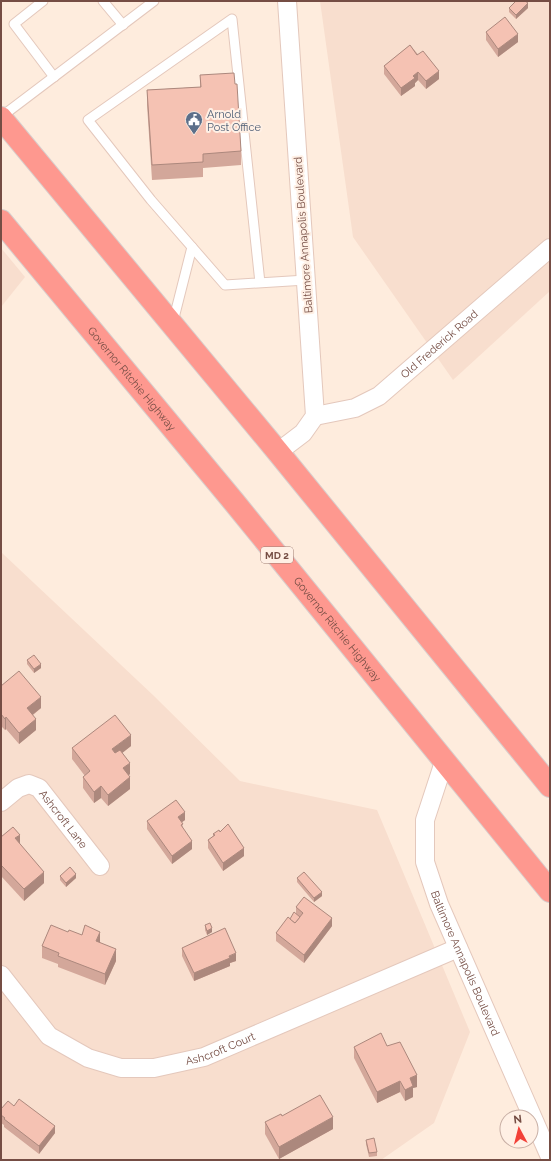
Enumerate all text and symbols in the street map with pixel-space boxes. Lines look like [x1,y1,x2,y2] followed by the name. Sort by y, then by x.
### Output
[207,108,261,134] place label: Arnold Post Office
[184,110,204,135] public building icon: Arnold Post Office
[292,156,315,314] street label: Baltimore Annapolis Boulevard
[398,307,481,381] street label: Old Frederick Road
[85,324,178,434] street label: Governor Ritchie Highway
[261,547,293,563] road number: MD 2
[291,575,383,685] street label: Governor Ritchie Highway
[36,788,90,852] street label: Ashcroft Lane
[428,889,502,1038] street label: Baltimore Annapolis Boulevard
[184,1030,257,1068] street label: Ashcroft Court
[499,1109,539,1149] north arrow
[513,1113,523,1127] text: N

